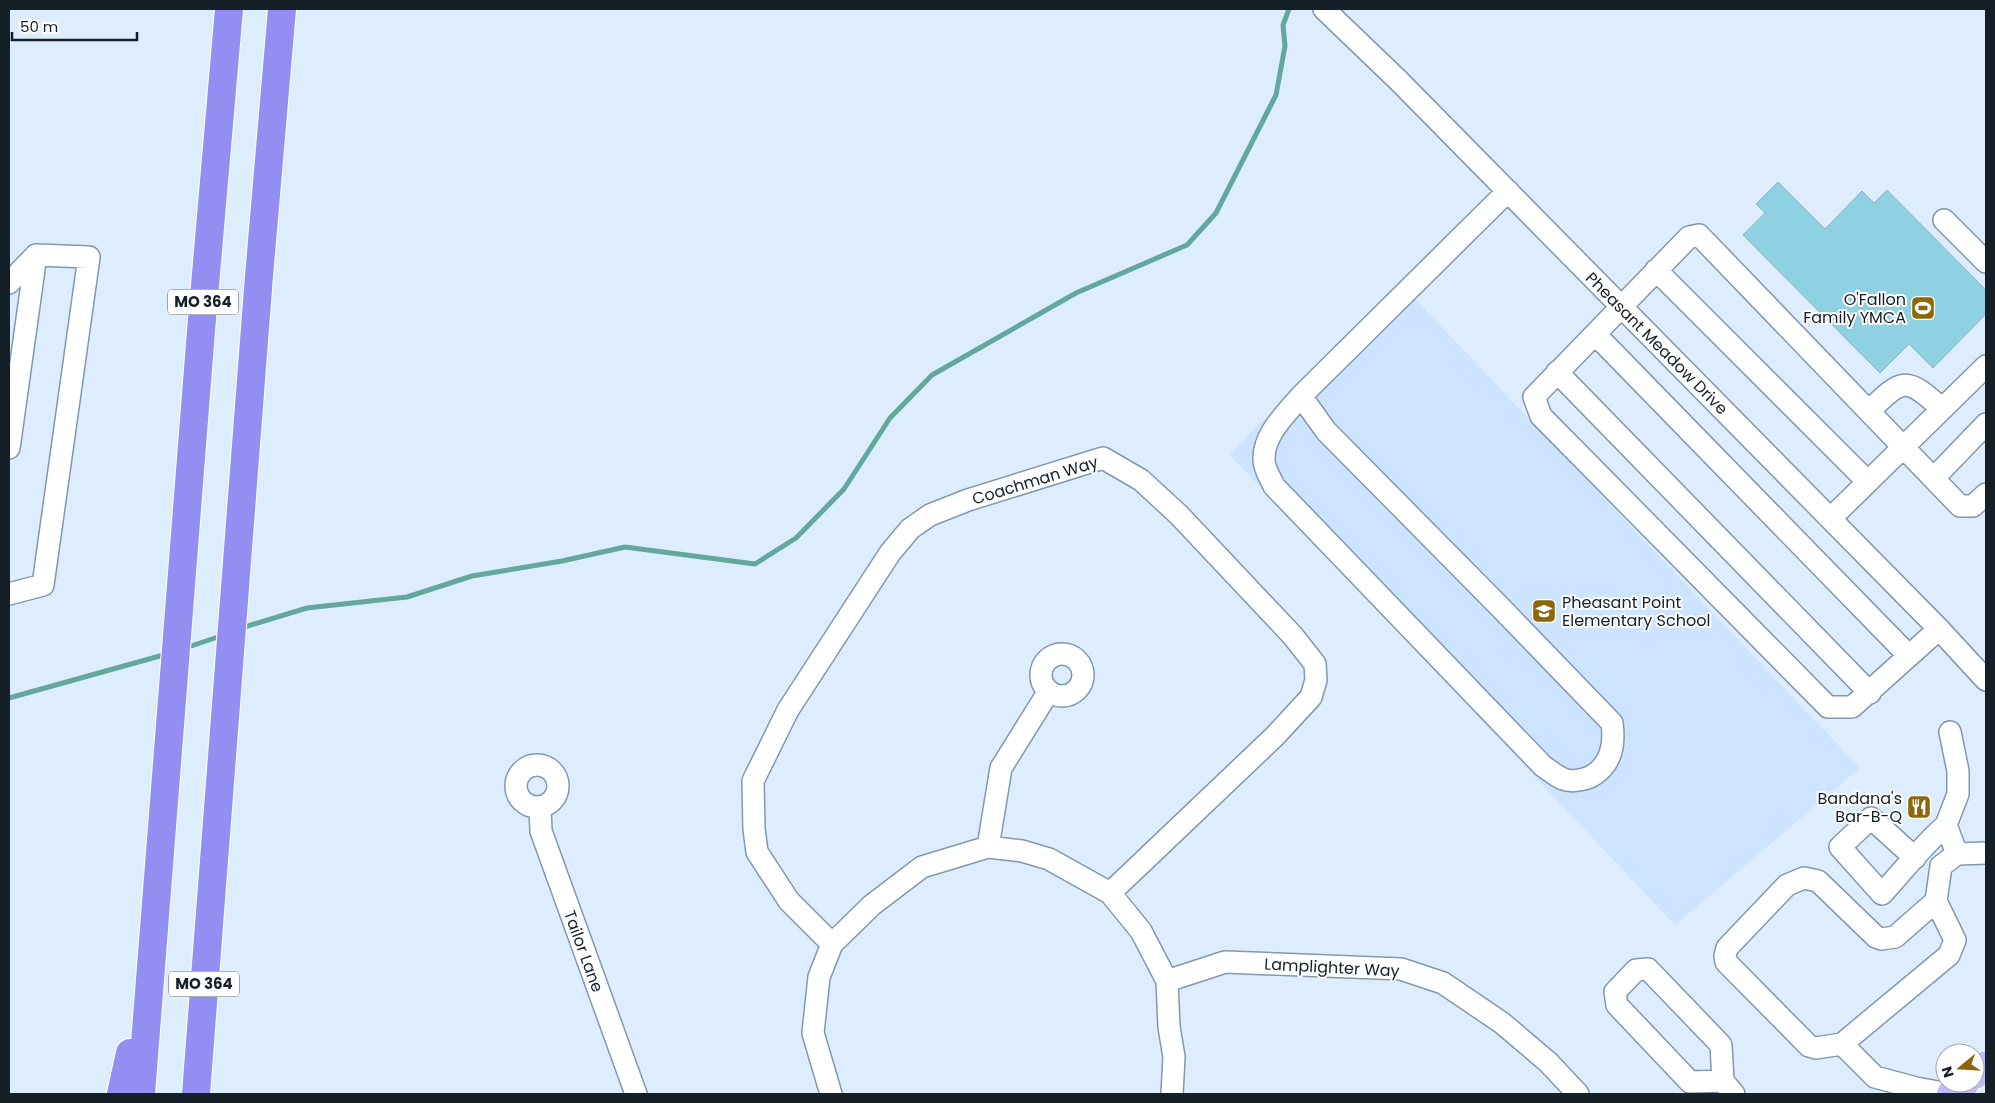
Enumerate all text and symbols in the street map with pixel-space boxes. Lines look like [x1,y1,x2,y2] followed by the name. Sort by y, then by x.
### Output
[12,10,138,42] scale bar
[20,16,58,37] text: 50 m
[1580,267,1733,420] street label: Pheasant Meadow Drive
[1803,288,1906,329] place label: O'Fallon Family YMCA
[168,290,238,314] road number: MO 364
[1910,295,1936,321] sports icon: O'Fallon Family YMCA
[969,450,1101,511] street label: Coachman Way
[1562,591,1710,632] place label: Pheasant Point Elementary School
[1531,598,1557,624] school or university icon: Pheasant Point Elementary School
[1818,787,1902,828] place label: Bandana's Bar-B-Q
[1906,794,1932,820] restaurant icon: Bandana's Bar-B-Q
[558,907,609,995] street label: Tailor Lane
[1264,952,1400,983] street label: Lamplighter Way
[169,972,239,996] road number: MO 364
[1935,1043,1985,1093] north arrow
[1936,1064,1959,1080] text: N

